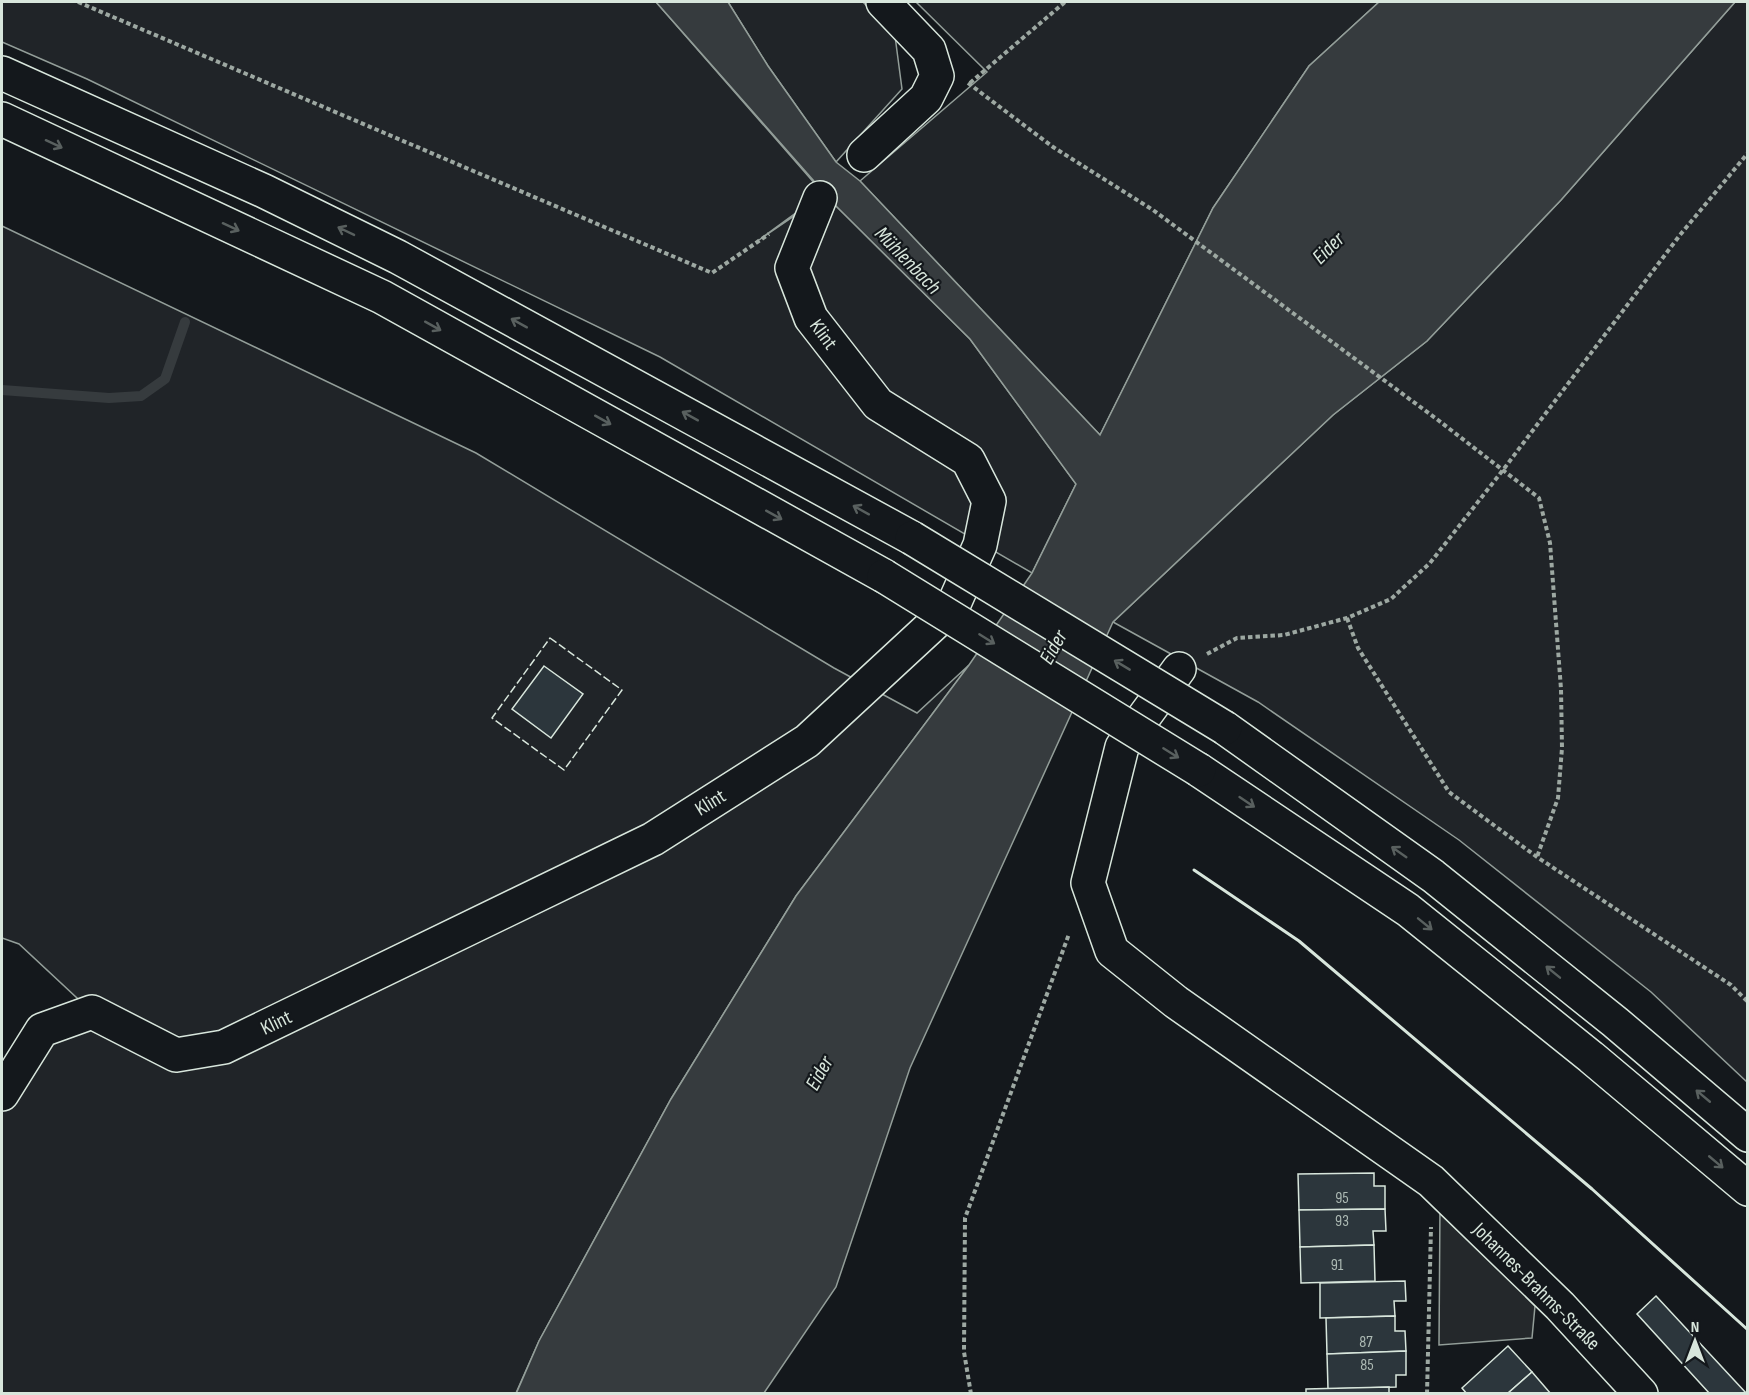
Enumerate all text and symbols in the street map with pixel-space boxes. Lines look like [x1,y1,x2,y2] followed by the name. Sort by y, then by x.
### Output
[45,138,63,150] one-way arrow
[221,221,239,233] one-way arrow
[869,221,946,300] water label: Mühlenbach
[338,225,356,237] one-way arrow
[1307,226,1350,270] water label: Eider
[804,315,842,354] street label: Klint
[510,317,528,328] one-way arrow
[424,320,441,332] one-way arrow
[682,410,699,422] one-way arrow
[594,415,612,426] one-way arrow
[853,504,870,516] one-way arrow
[765,509,782,521] one-way arrow
[1034,625,1073,669] water label: Eider
[978,634,995,646] one-way arrow
[1114,659,1131,671] one-way arrow
[1162,747,1179,759] one-way arrow
[691,784,730,821] street label: Klint
[1238,796,1255,808] one-way arrow
[1392,846,1408,858] one-way arrow
[1417,918,1433,931] one-way arrow
[1545,966,1561,979] one-way arrow
[257,1005,296,1041] street label: Klint
[800,1051,839,1095] water label: Eider
[1695,1090,1711,1103] one-way arrow
[1708,1156,1724,1169] one-way arrow
[1335,1189,1349,1208] house number: 95
[1335,1212,1349,1231] house number: 93
[1467,1217,1605,1355] street label: Johannes-Brahms-Straße
[1331,1256,1344,1275] house number: 91
[1665,1311,1725,1371] north arrow
[1691,1318,1699,1337] text: N
[1359,1333,1373,1352] house number: 87
[1360,1356,1374,1375] house number: 85

